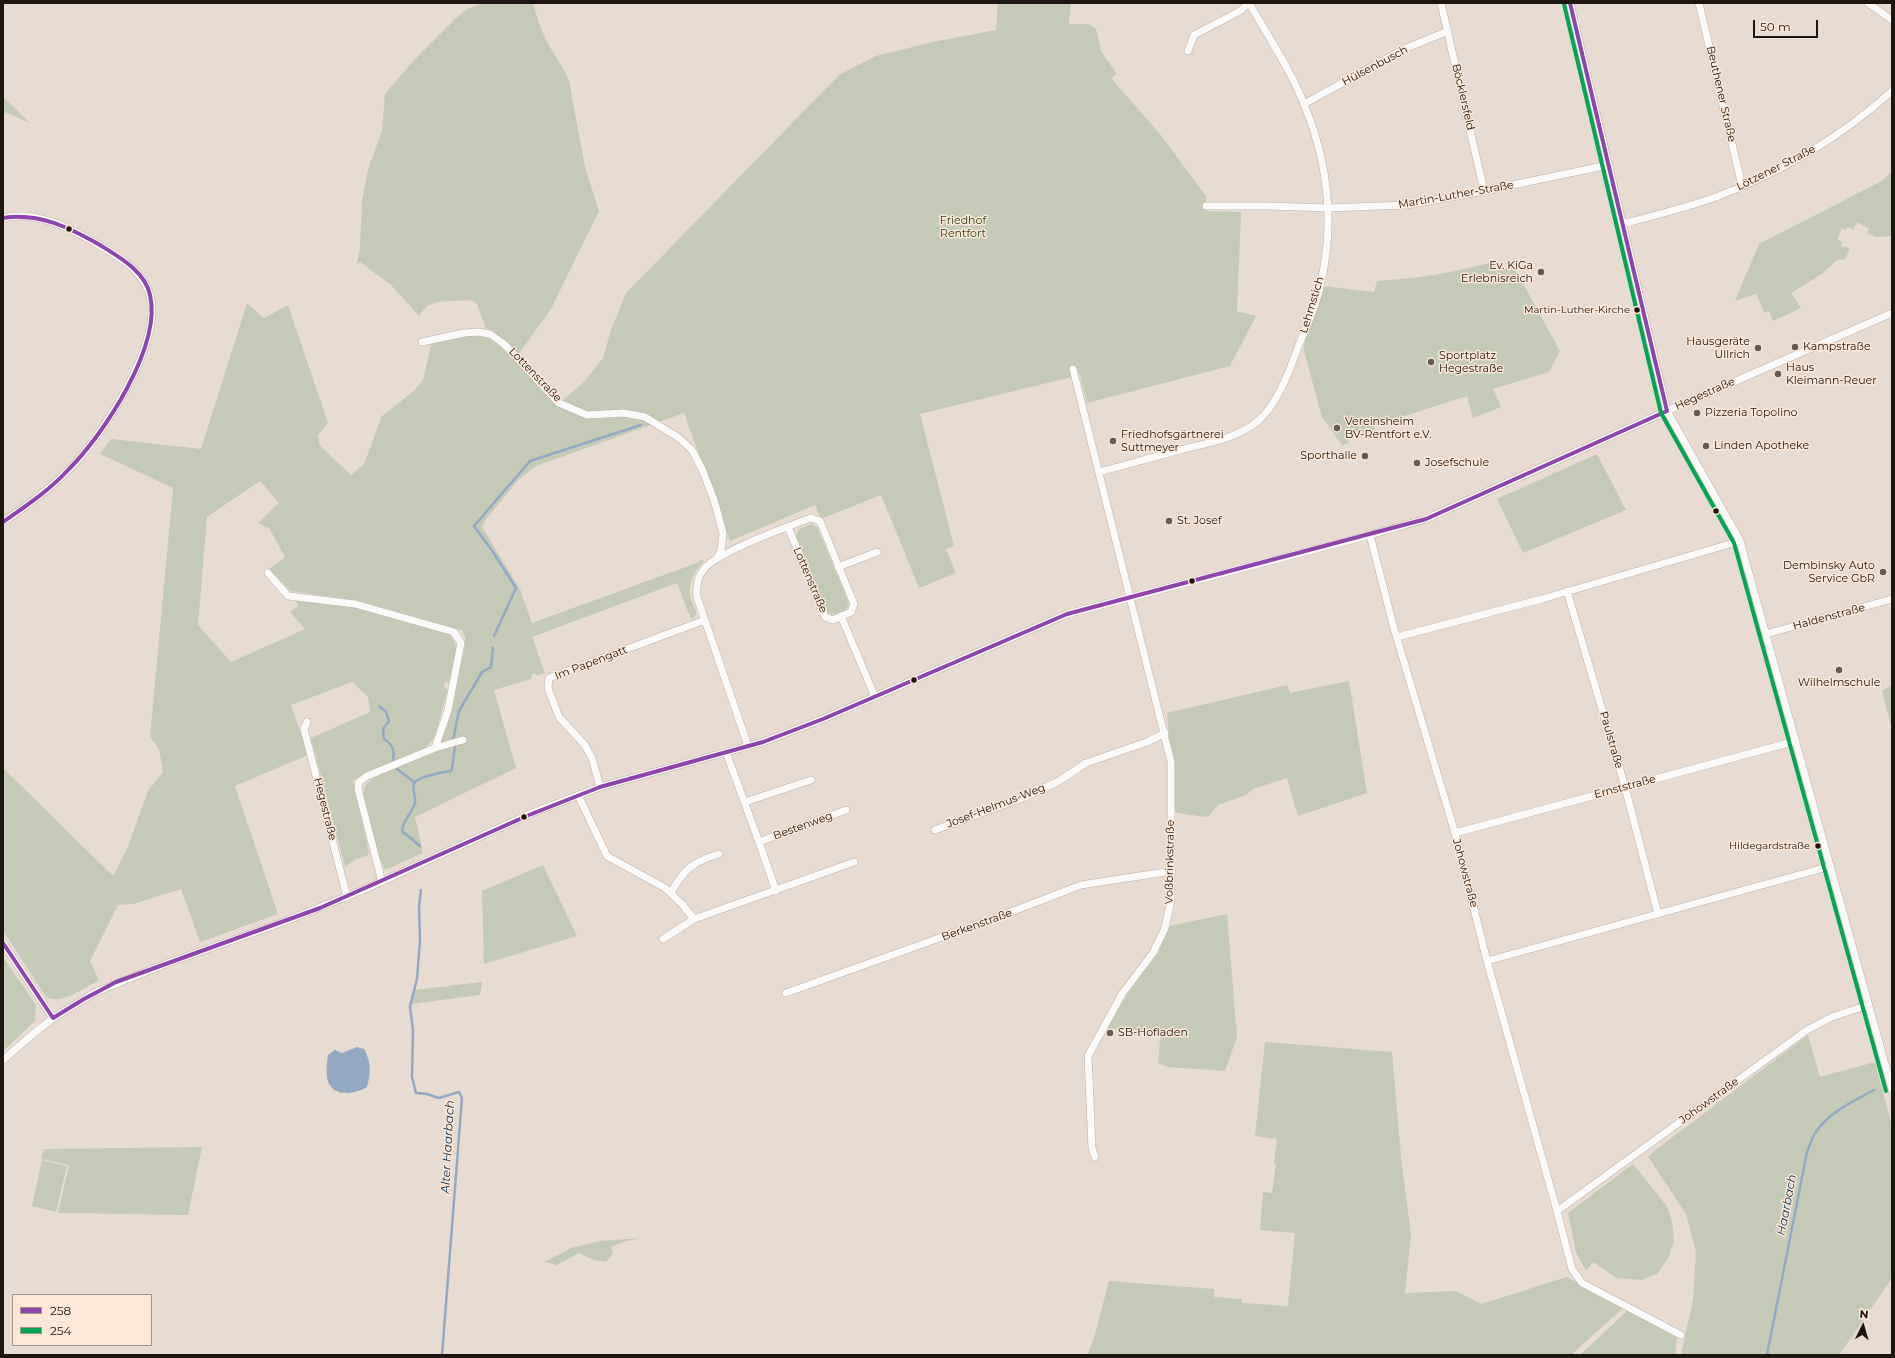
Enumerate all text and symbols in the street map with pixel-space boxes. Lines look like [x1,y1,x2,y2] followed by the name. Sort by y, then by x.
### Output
[1755,12,1820,38] scale bar
[1760,19,1791,34] text: 50 m
[1340,43,1410,89] street label: Hülsenbusch
[1704,45,1738,143] street label: Beuthener Straße
[1449,62,1477,132] street label: Böcklersfeld
[1734,142,1818,194] street label: Lötzener Straße
[1397,178,1515,212] street label: Martin-Luther-Straße
[940,214,986,240] park label: Friedhof Rentfort
[64,224,74,234] unlabelled marker
[1461,259,1533,285] place label: Ev. KiGa Erlebnisreich
[1536,267,1546,277] marker: Ev. KiGa Erlebnisreich
[1297,275,1327,335] street label: Lehmstich
[1524,304,1630,316] place label: Martin-Luther-Kirche
[1632,305,1642,315] marker: Martin-Luther-Kirche
[1686,335,1750,361] place label: Hausgeräte Ullrich
[1803,340,1871,354] place label: Kampstraße
[1790,342,1800,352] marker: Kampstraße
[1753,343,1763,353] marker: Hausgeräte Ullrich
[506,345,564,405] street label: Lottenstraße
[1439,349,1503,375] place label: Sportplatz Hegestraße
[1426,357,1436,367] marker: Sportplatz Hegestraße
[1786,361,1877,387] place label: Haus Kleimann-Reuer
[1773,369,1783,379] marker: Haus Kleimann-Reuer
[1673,375,1737,413] street label: Hegestraße
[1705,406,1798,420] place label: Pizzeria Topolino
[1692,408,1702,418] marker: Pizzeria Topolino
[1345,415,1432,441] place label: Vereinsheim BV-Rentfort e.V.
[1332,423,1342,433] marker: Vereinsheim BV-Rentfort e.V.
[1121,428,1224,454] place label: Friedhofsgärtnerei Suttmeyer
[1108,436,1118,446] marker: Friedhofsgärtnerei Suttmeyer
[1714,439,1809,453] place label: Linden Apotheke
[1701,441,1711,451] marker: Linden Apotheke
[1300,449,1357,463] place label: Sporthalle
[1360,451,1370,461] marker: Sporthalle
[1425,456,1489,470] place label: Josefschule
[1412,458,1422,468] marker: Josefschule
[1711,506,1721,516] unlabelled marker
[1177,514,1222,528] place label: St. Josef
[1164,516,1174,526] marker: St. Josef
[790,545,830,615] street label: Lottenstraße
[1783,559,1875,585] place label: Dembinsky Auto Service GbR
[1878,567,1888,577] marker: Dembinsky Auto Service GbR
[1187,576,1197,586] unlabelled marker
[1791,601,1867,633] street label: Haldenstraße
[553,643,629,683] street label: Im Papengatt
[1834,665,1844,675] marker: Wilhelmschule
[909,675,919,685] unlabelled marker
[1798,676,1880,690] place label: Wilhelmschule
[1597,710,1625,770] street label: Paulstraße
[1593,772,1657,802] street label: Ernststraße
[311,776,339,842] street label: Hegestraße
[945,781,1047,831] street label: Josef-Helmus-Weg
[772,809,834,843] street label: Bestenweg
[519,812,529,822] unlabelled marker
[1163,820,1177,904] street label: Voßbrinkstraße
[1450,837,1480,909] street label: Johowstraße
[1729,840,1810,852] place label: Hildegardstraße
[1813,841,1823,851] marker: Hildegardstraße
[940,906,1014,944] street label: Berkenstraße
[1118,1026,1188,1040] place label: SB-Hofladen
[1105,1028,1115,1038] marker: SB-Hofladen
[1677,1075,1741,1127] street label: Johowstraße
[438,1100,458,1194] water label: Alter Haarbach
[1774,1173,1800,1237] water label: Haarbach
[12,1294,152,1346] legend
[50,1303,71,1318] text: 258
[1843,1306,1883,1346] north arrow
[1859,1307,1869,1321] text: N
[50,1323,72,1338] text: 254

